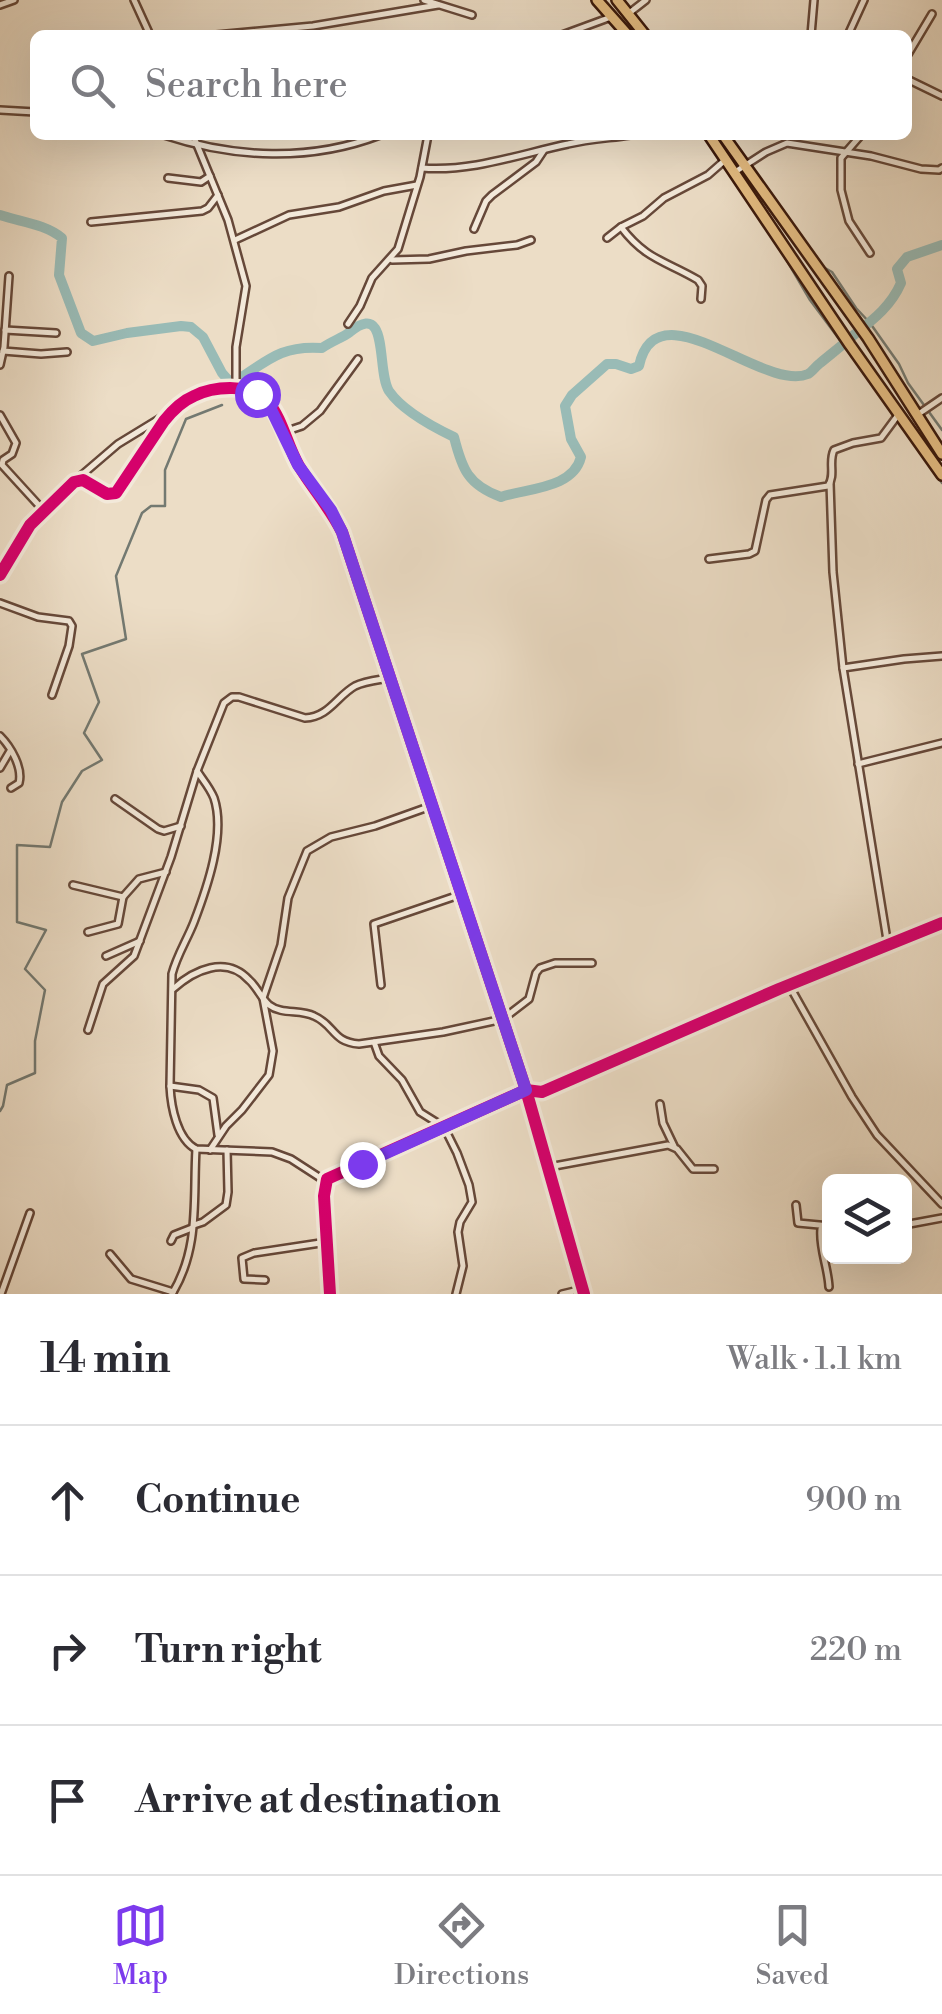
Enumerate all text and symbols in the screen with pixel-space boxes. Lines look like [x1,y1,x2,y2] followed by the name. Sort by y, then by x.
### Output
[30,30,912,140] search box
[65,58,120,113] icon: search
[145,62,348,109] text: Search here
[235,372,281,418] route start
[340,1142,386,1188] route end
[822,1174,912,1264] map controls
[822,1174,912,1264] button: layers
[40,1333,171,1386] text: 14 min
[727,1339,902,1379] text: Walk · 1.1 km
[40,1473,95,1528] icon: ahead
[135,1477,300,1524] text: Continue
[806,1480,902,1520] text: 900 m
[40,1623,95,1678] icon: right
[135,1627,321,1674] text: Turn right
[810,1630,902,1670] text: 220 m
[40,1773,95,1828] icon: arrive
[135,1777,501,1824] text: Arrive at destination
[113,1898,168,1993] tab: Map
[394,1898,529,1993] tab: Directions
[755,1898,829,1993] tab: Saved

